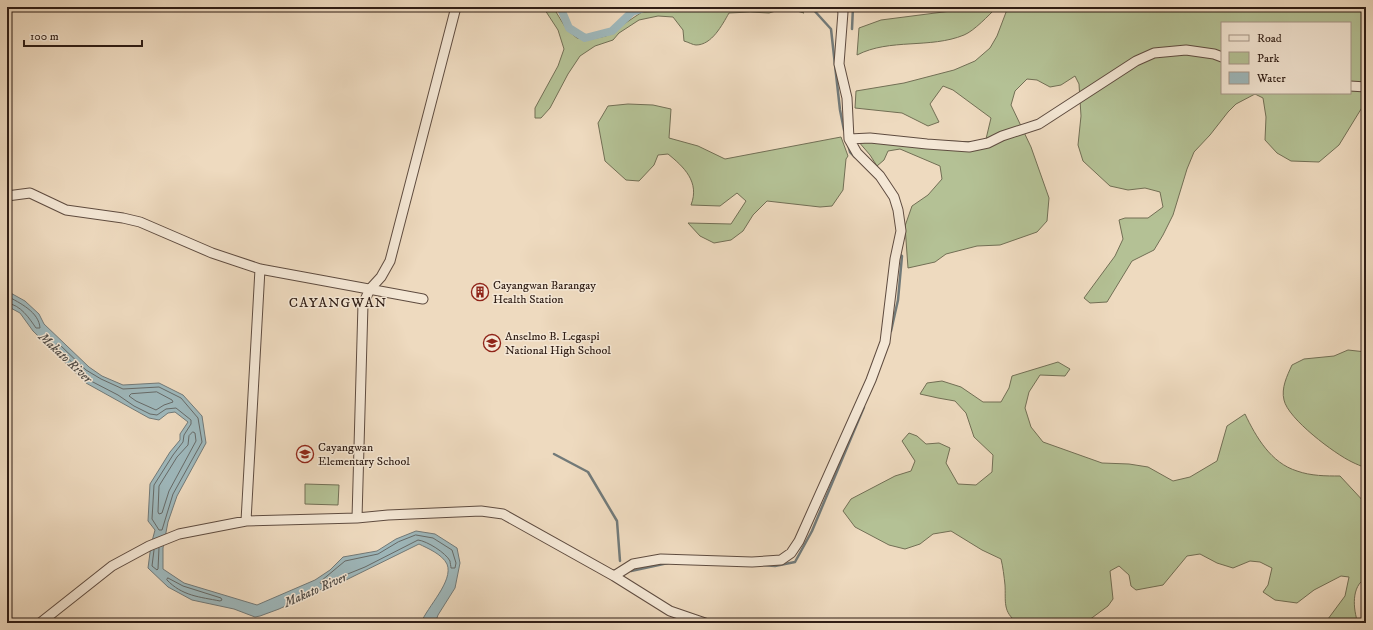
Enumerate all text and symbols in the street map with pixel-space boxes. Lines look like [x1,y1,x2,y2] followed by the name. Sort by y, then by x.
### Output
[24,22,142,48] scale bar
[1221,22,1351,94] legend
[30,29,59,44] text: 100 m
[1257,31,1282,46] text: Road
[1257,51,1279,66] text: Park
[1256,71,1286,86] text: Water
[493,278,596,307] place label: Cayangwan Barangay Health Station
[470,282,490,302] building icon: Cayangwan Barangay Health Station
[289,294,387,312] district label: CAYANGWAN
[35,328,96,387] water label: Makato River
[505,329,611,358] place label: Anselmo B. Legaspi National High School
[482,333,502,353] school or university icon: Anselmo B. Legaspi National High School
[318,440,410,469] place label: Cayangwan Elementary School
[295,444,315,464] school or university icon: Cayangwan Elementary School
[280,568,351,611] water label: Makato River

